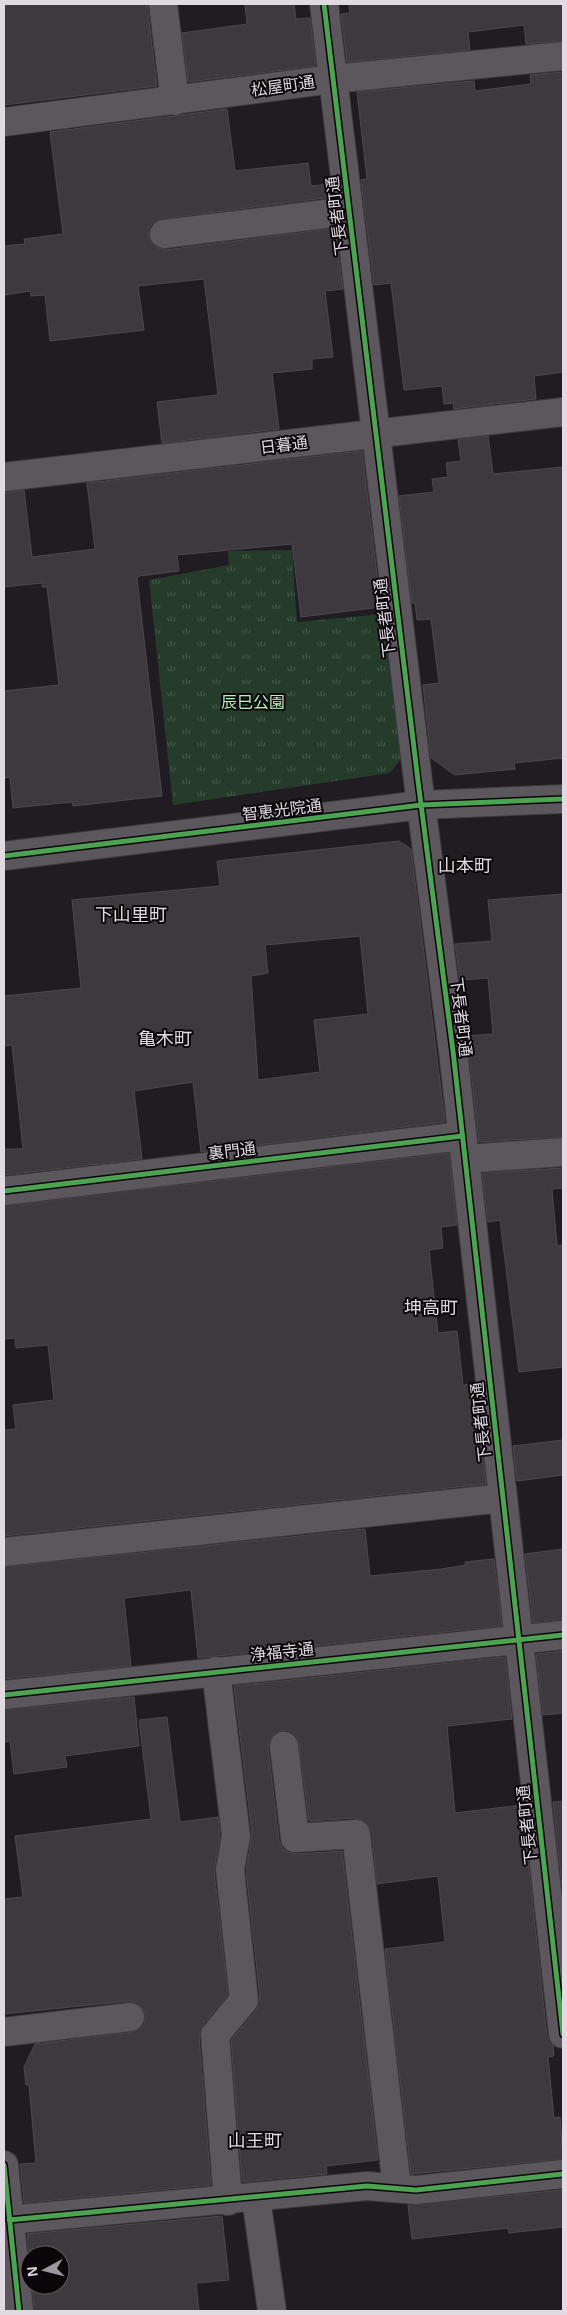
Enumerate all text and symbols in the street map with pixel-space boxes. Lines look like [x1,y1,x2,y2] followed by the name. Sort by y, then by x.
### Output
[250,73,316,99] street label: 松屋町通
[324,175,350,257] street label: 下長者町通
[259,434,309,456] street label: 日暮通
[372,577,398,659] street label: 下長者町通
[221,694,285,711] park label: 辰巳公園
[241,797,323,823] street label: 智恵光院通
[438,856,492,876] district label: 山本町
[95,905,167,925] district label: 下山里町
[448,976,474,1058] street label: 下長者町通
[138,1029,192,1049] district label: 亀木町
[207,1140,257,1162] street label: 裏門通
[404,1298,458,1318] district label: 坤高町
[468,1381,494,1463] street label: 下長者町通
[249,1640,315,1664] street label: 浄福寺通
[514,1784,540,1866] street label: 下長者町通
[228,2131,282,2151] district label: 山王町
[20,2245,70,2295] north arrow
[24,2266,41,2278] text: N

